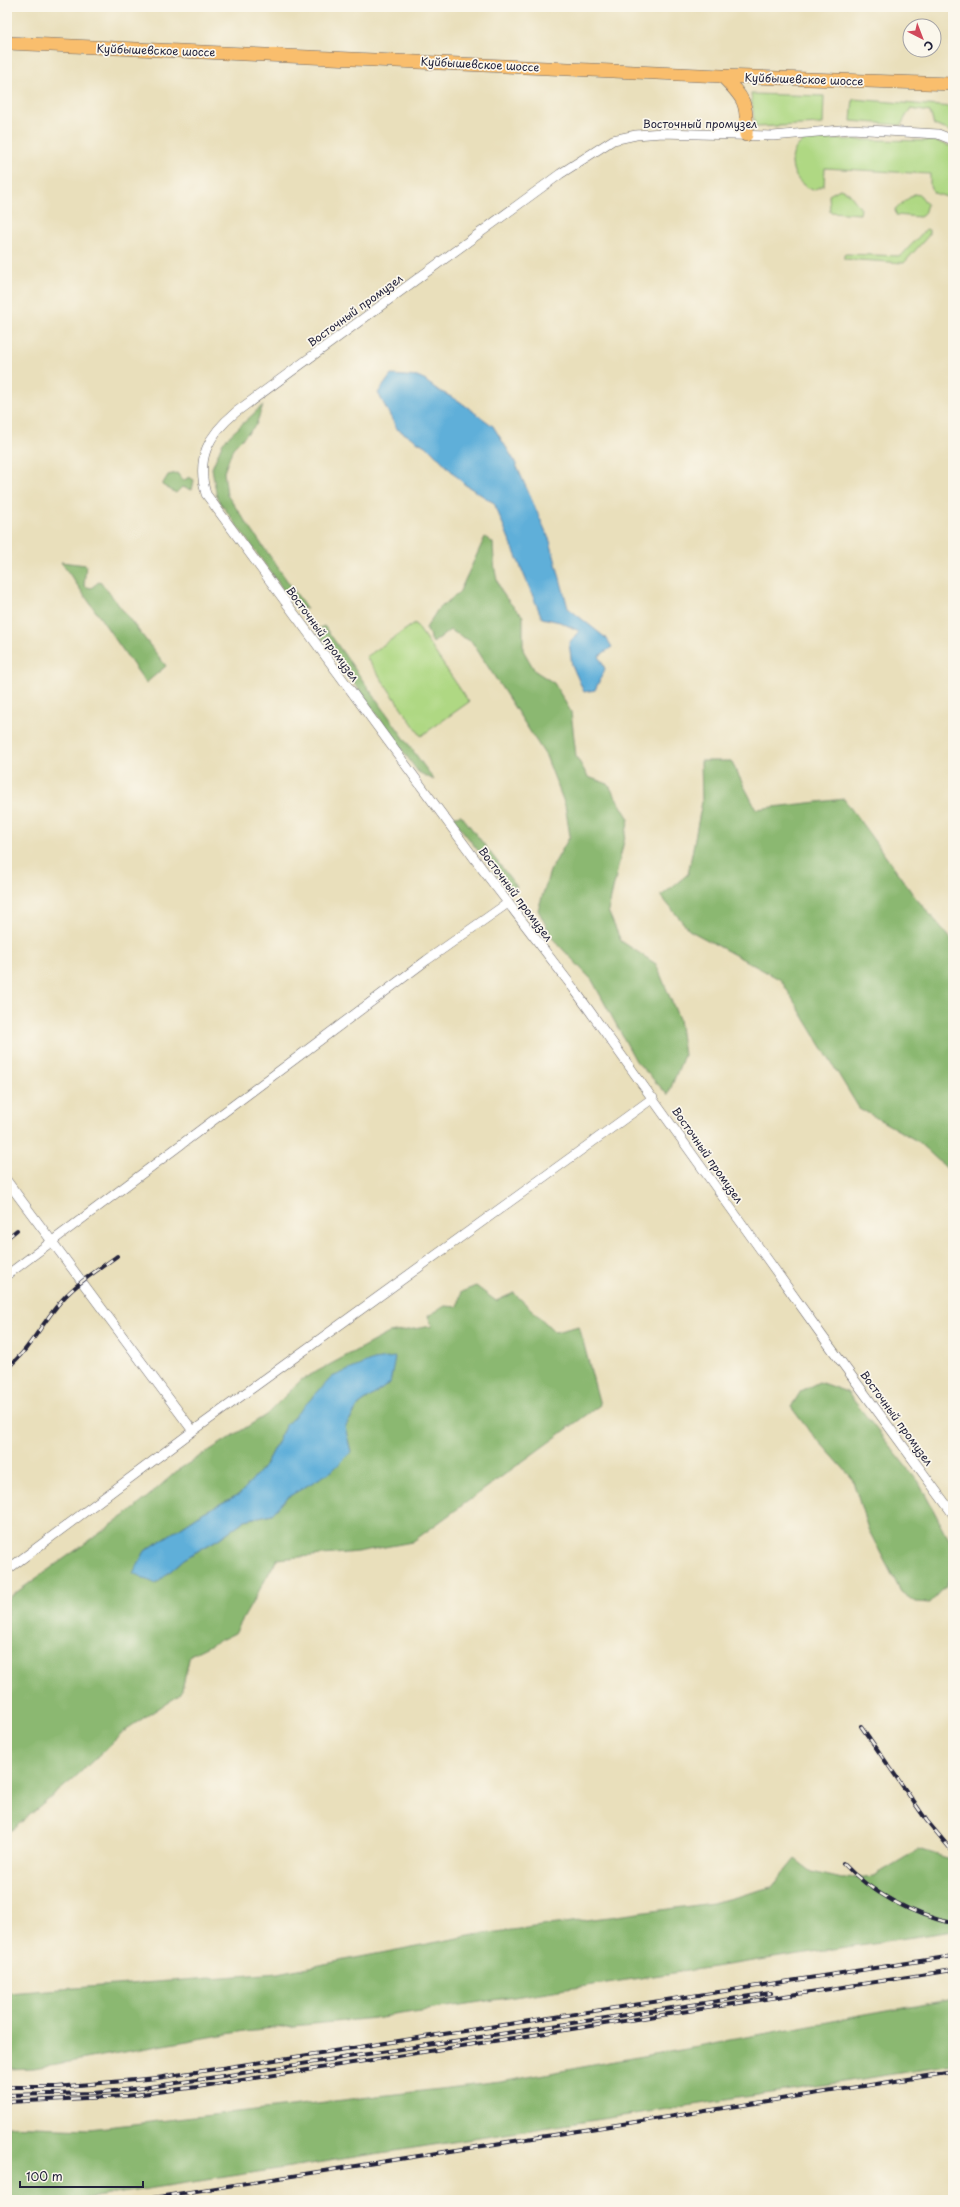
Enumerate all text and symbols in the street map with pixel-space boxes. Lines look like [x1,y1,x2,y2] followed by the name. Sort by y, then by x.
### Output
[902,18,942,58] north arrow
[920,37,938,55] text: С
[96,39,216,61] street label: Куйбышевское шоссе
[420,52,540,76] street label: Куйбышевское шоссе
[744,68,864,90] street label: Куйбышевское шоссе
[643,115,757,132] street label: Восточный промузел
[304,269,406,350] street label: Восточный промузел
[283,583,364,685] street label: Восточный промузел
[475,843,557,945] street label: Восточный промузел
[668,1103,748,1207] street label: Восточный промузел
[857,1367,938,1469] street label: Восточный промузел
[20,2163,143,2189] scale bar
[26,2167,63,2185] text: 100 m

